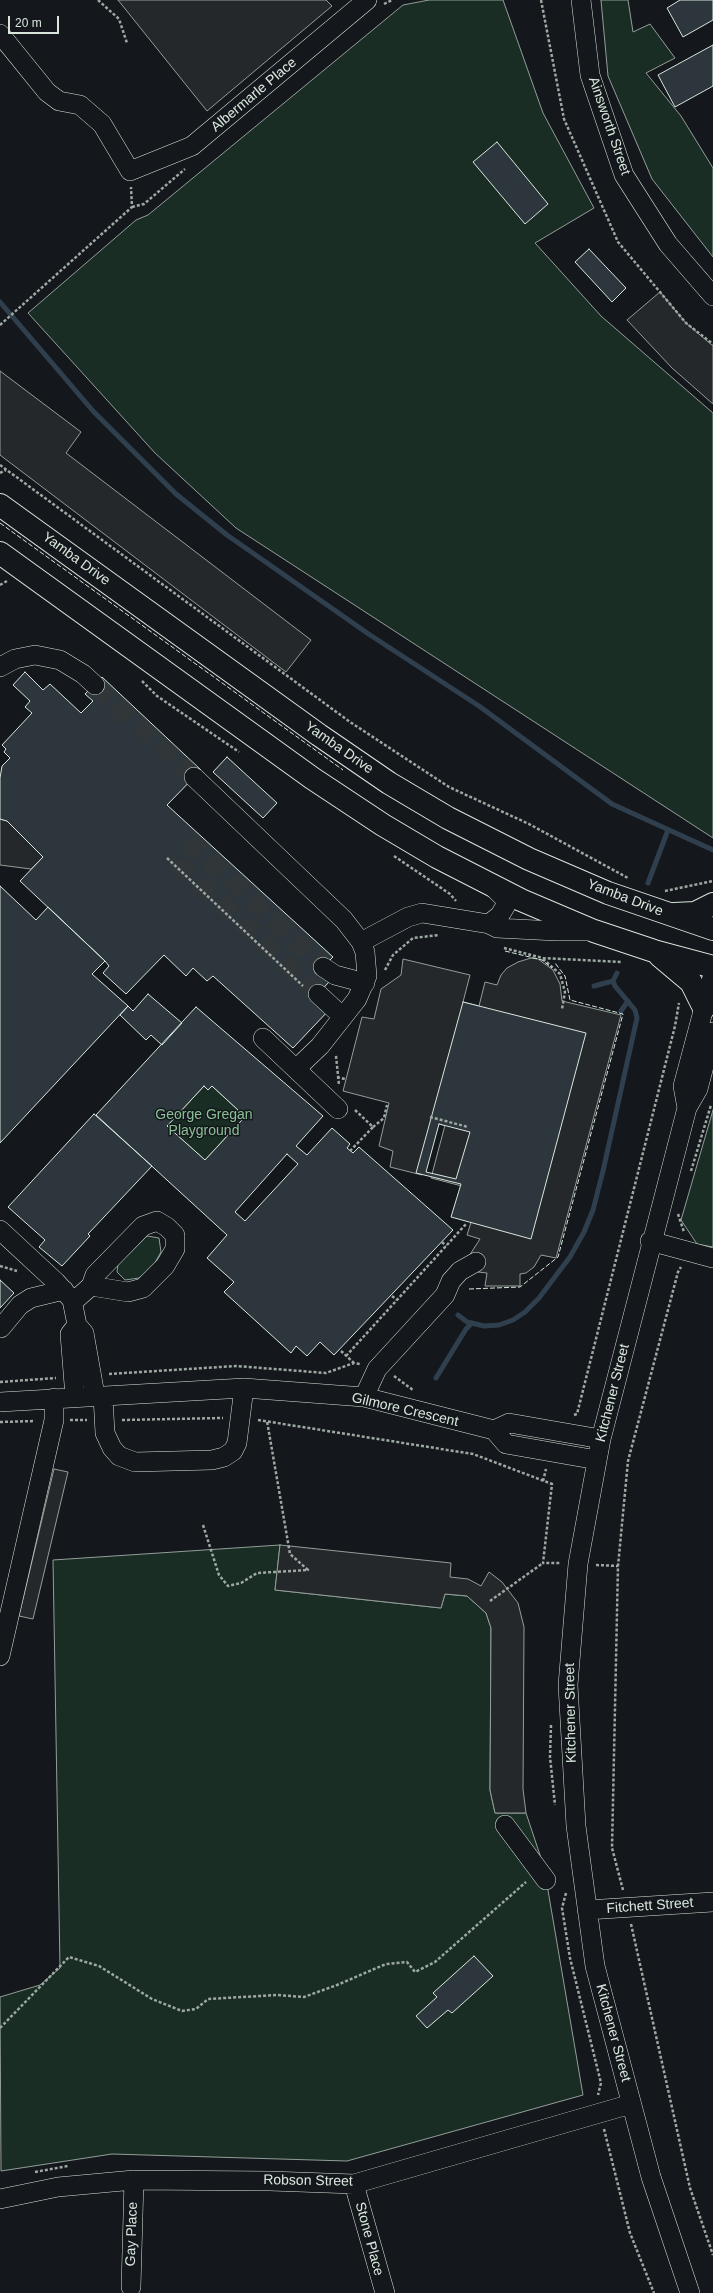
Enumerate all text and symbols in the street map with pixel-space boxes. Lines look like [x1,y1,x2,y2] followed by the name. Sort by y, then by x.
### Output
[10,8,61,34] scale bar
[15,16,42,30] text: 20 m
[208,54,300,136] street label: Albermarle Place
[584,75,634,177] street label: Ainsworth Street
[39,529,113,589] street label: Yamba Drive
[301,718,377,778] street label: Yamba Drive
[585,876,665,920] street label: Yamba Drive
[155,1107,253,1140] park label: George Gregan Playground
[593,1342,633,1444] street label: Kitchener Street
[350,1390,460,1430] street label: Gilmore Crescent
[562,1663,580,1763] street label: Kitchener Street
[606,1895,694,1917] street label: Fitchett Street
[592,1982,634,2084] street label: Kitchener Street
[263,2172,353,2190] street label: Robson Street
[351,2200,387,2278] street label: Stone Place
[122,2201,142,2267] street label: Gay Place

